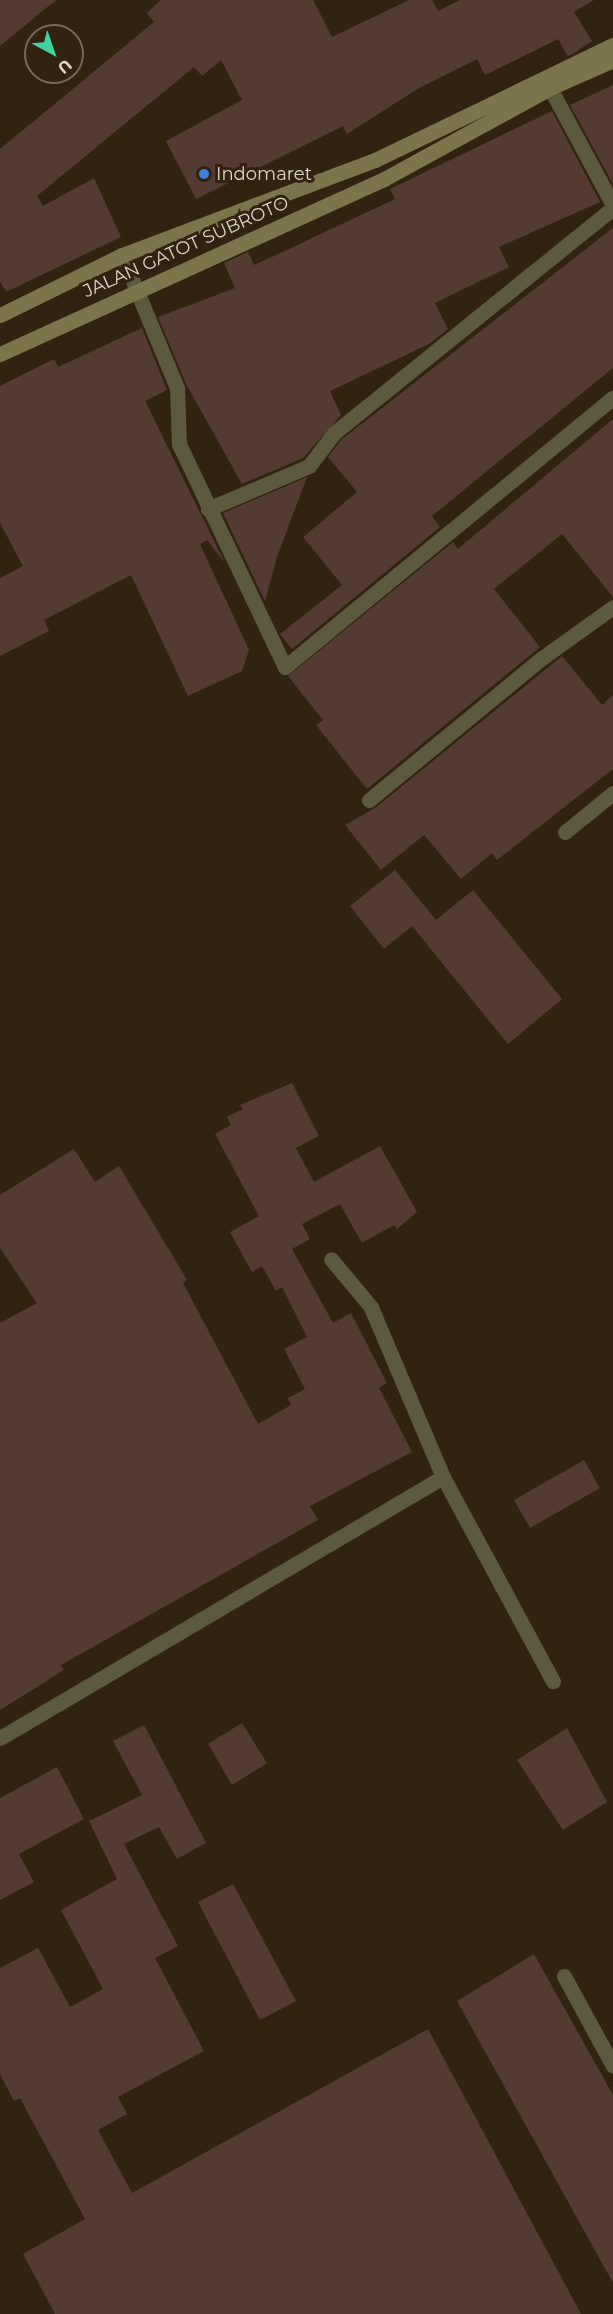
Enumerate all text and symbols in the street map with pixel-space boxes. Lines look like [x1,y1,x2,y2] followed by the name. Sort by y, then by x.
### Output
[24,24,84,84] north arrow
[54,55,76,78] text: U
[216,163,312,185] place label: Indomaret
[197,167,211,181] marker: Indomaret
[80,192,292,302] street label: JALAN GATOT SUBROTO

